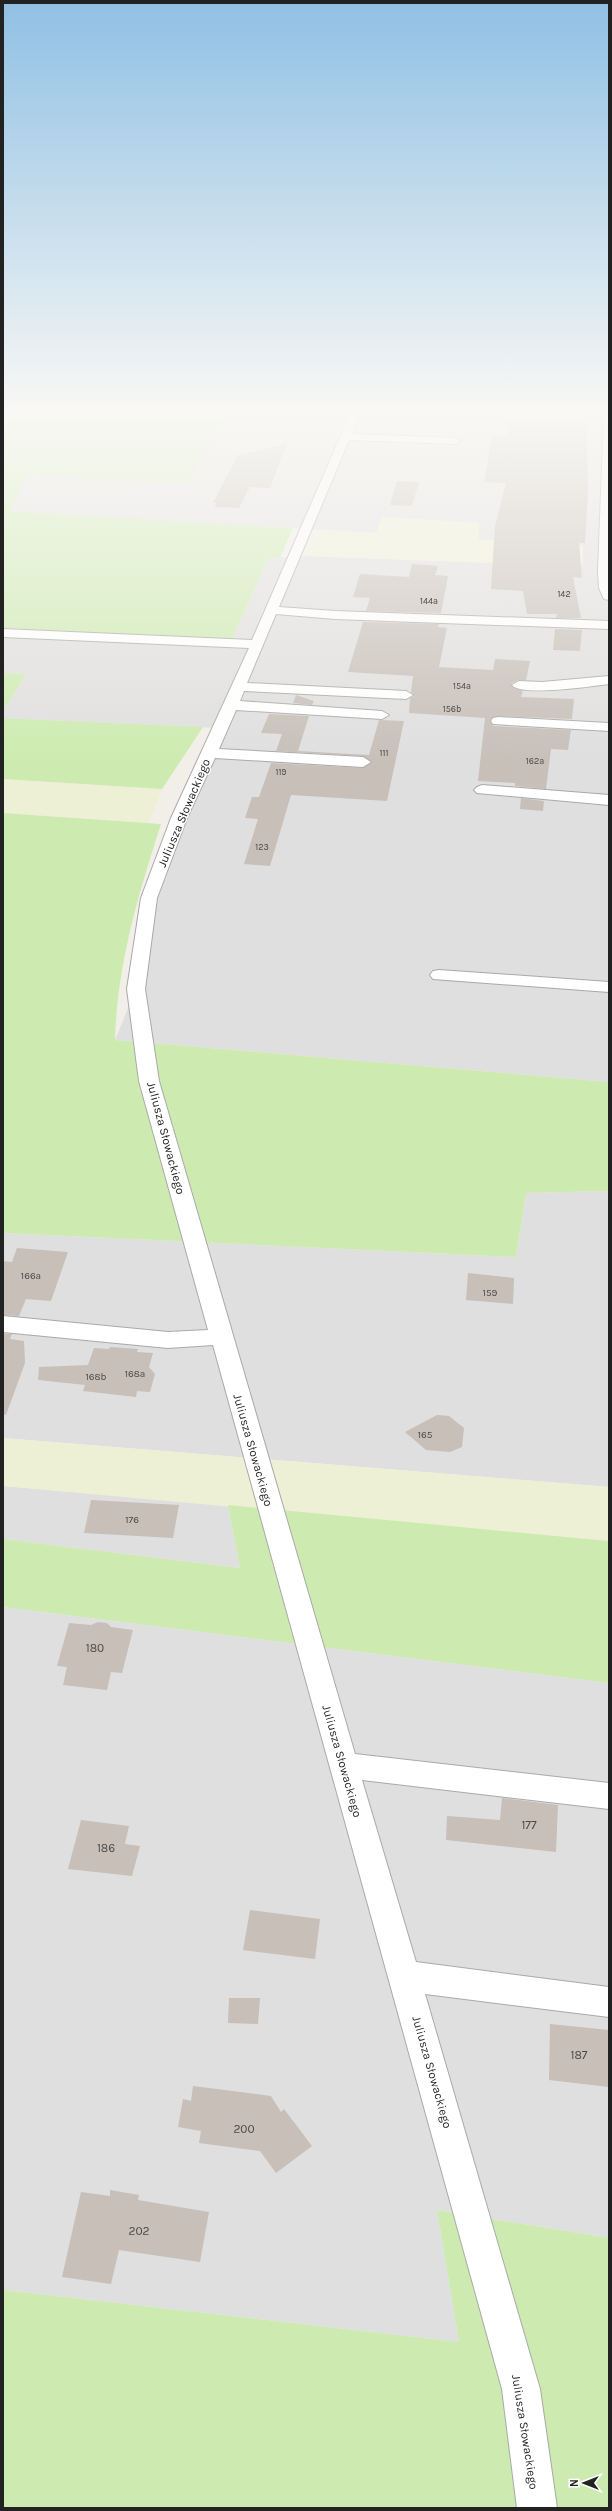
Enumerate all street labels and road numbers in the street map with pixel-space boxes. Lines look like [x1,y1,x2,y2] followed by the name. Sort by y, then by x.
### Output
[155,757,213,869] street label: Juliusza Słowackiego
[144,1080,188,1196] street label: Juliusza Słowackiego
[230,1392,276,1508] street label: Juliusza Słowackiego
[319,1703,365,1819] street label: Juliusza Słowackiego
[409,2014,455,2130] street label: Juliusza Słowackiego
[509,2373,541,2491] street label: Juliusza Słowackiego

